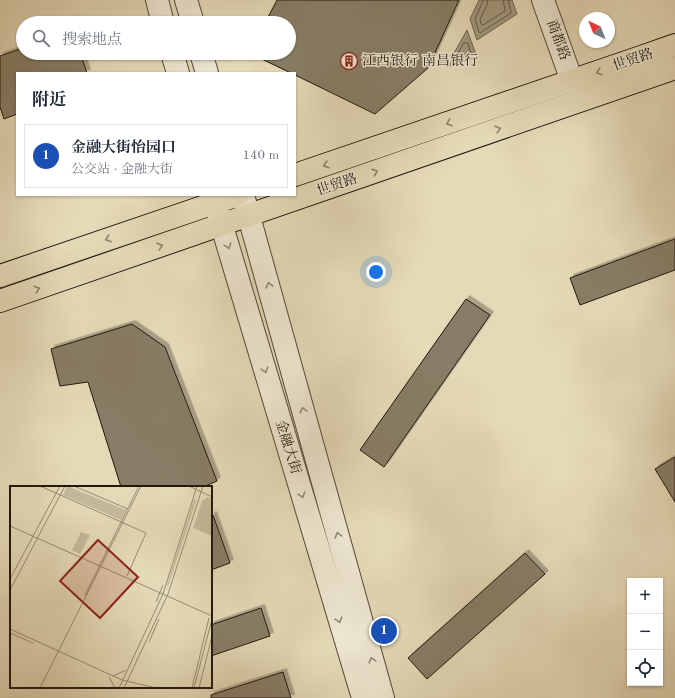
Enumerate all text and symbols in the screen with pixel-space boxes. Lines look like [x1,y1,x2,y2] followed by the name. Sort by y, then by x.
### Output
[579,12,615,48] north arrow
[16,16,296,60] search box
[544,18,573,62] street label: 商都路
[30,27,52,49] icon: search
[62,33,122,48] text: 搜索地点
[611,46,655,73] street label: 世贸路
[339,51,359,71] building icon: 江西银行 南昌银行
[362,53,478,68] place label: 江西银行 南昌银行
[595,67,602,76] one-way arrow
[32,92,66,109] text: 附近
[446,118,453,127] one-way arrow
[495,126,502,134] one-way arrow
[71,141,176,156] text: 金融大街怡园口
[42,149,50,162] text: 1
[242,149,279,162] text: 140 m
[323,160,330,168] one-way arrow
[71,163,173,176] text: 公交站 · 金融大街
[372,168,379,176] one-way arrow
[315,171,359,198] street label: 世贸路
[105,235,112,243] one-way arrow
[156,242,163,251] one-way arrow
[223,242,232,249] one-way arrow
[366,262,386,282] your location
[265,281,273,288] one-way arrow
[33,285,40,293] one-way arrow
[260,367,269,374] one-way arrow
[299,407,308,414] one-way arrow
[273,418,304,476] street label: 金融大街
[10,486,212,688] inset map
[297,491,306,498] one-way arrow
[334,532,343,539] one-way arrow
[627,578,663,686] map controls
[627,578,663,614] button: +
[627,614,663,650] button: −
[334,616,343,623] one-way arrow
[371,616,397,646] pin: 1
[627,650,663,686] button: locate
[369,657,377,664] one-way arrow

